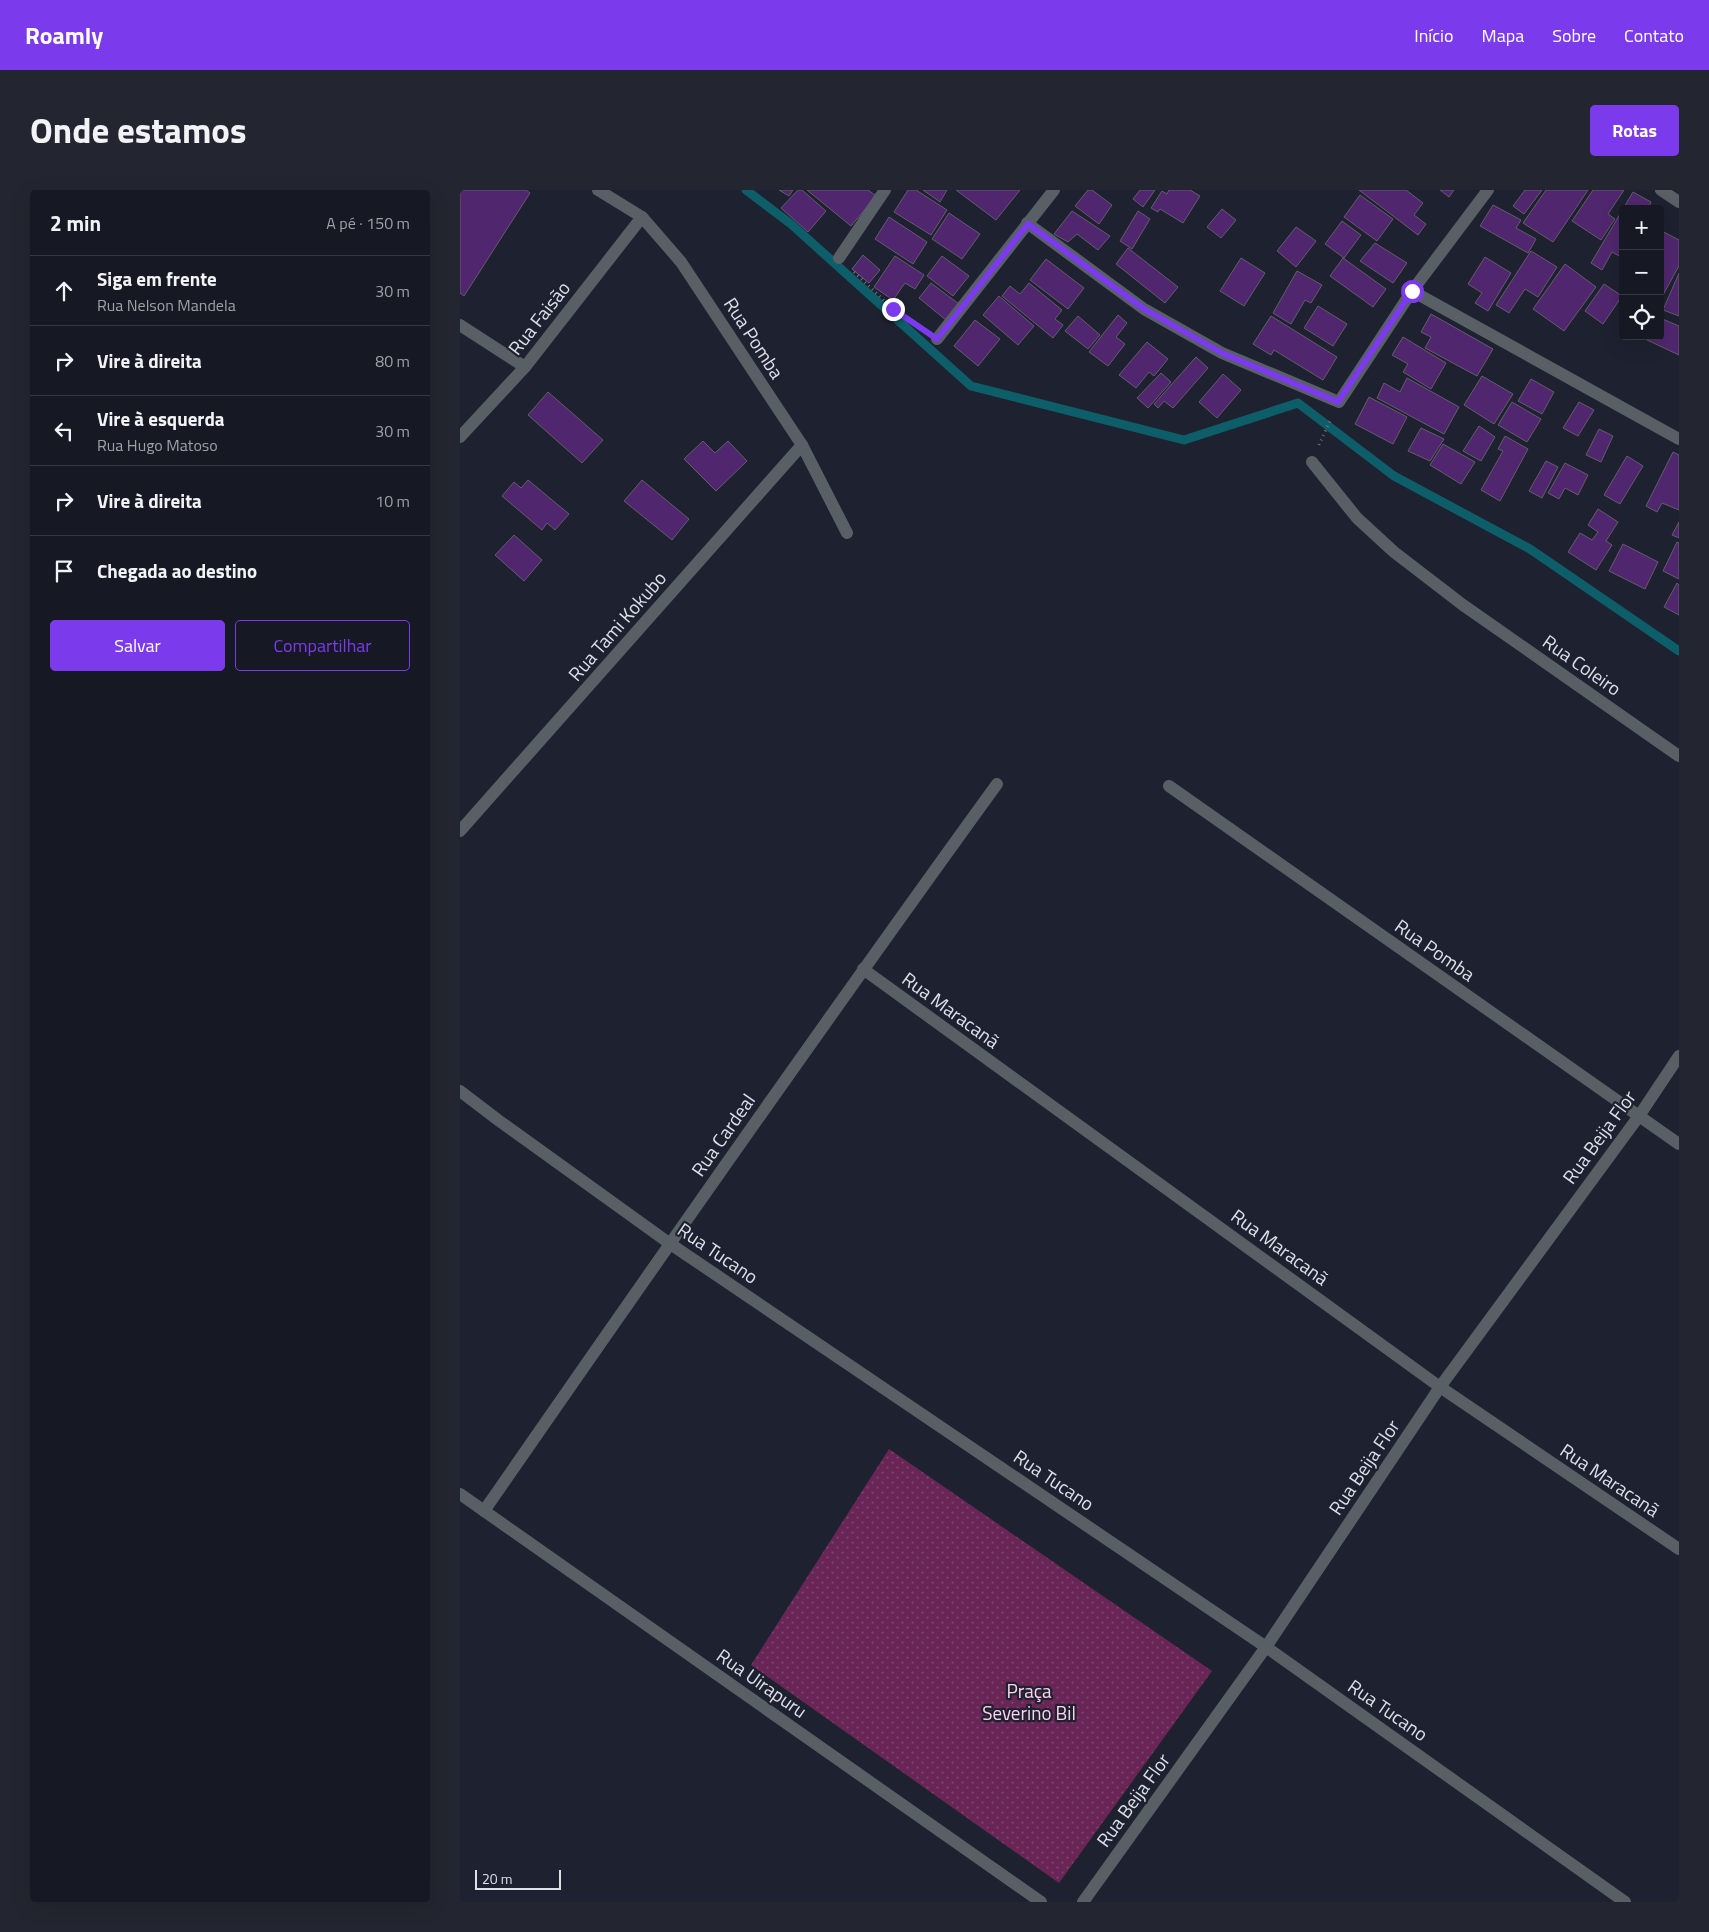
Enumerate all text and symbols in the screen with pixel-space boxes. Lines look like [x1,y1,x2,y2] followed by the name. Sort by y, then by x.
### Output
[25,17,103,53] text: Roamly
[1414,22,1454,49] text: Início
[1482,22,1524,49] text: Mapa
[1552,22,1596,49] text: Sobre
[1624,22,1684,49] text: Contato
[30,103,246,157] text: Onde estamos
[1590,105,1679,156] button: Rotas
[1619,205,1664,340] map controls
[1619,205,1664,250] button: +
[50,207,101,239] text: 2 min
[326,211,410,235] text: A pé · 150 m
[1619,250,1664,295] button: −
[97,264,217,293] text: Siga em frente
[500,275,577,361] street label: Rua Faisão
[50,277,78,305] icon: ahead
[375,279,410,303] text: 30 m
[1401,280,1424,303] route start
[717,291,792,385] street label: Rua Pomba
[97,293,236,317] text: Rua Nelson Mandela
[1619,295,1664,340] button: locate
[882,298,905,321] route end
[97,346,202,375] text: Vire à direita
[50,347,78,375] icon: right
[375,349,410,373] text: 80 m
[97,404,225,433] text: Vire à esquerda
[50,417,78,445] icon: left
[375,419,410,443] text: 30 m
[97,433,218,457] text: Rua Hugo Matoso
[97,486,202,515] text: Vire à direita
[50,487,78,515] icon: right
[375,489,410,513] text: 10 m
[97,556,257,585] text: Chegada ao destino
[50,557,78,585] icon: arrive
[561,564,673,687] street label: Rua Tami Kokubo
[50,620,225,671] button: Salvar
[235,620,410,671] button: Compartilhar
[1537,627,1628,702] street label: Rua Coleiro
[1389,911,1482,988] street label: Rua Pomba
[896,964,1007,1055] street label: Rua Maracanã
[1555,1083,1643,1190] street label: Rua Beija Flor
[683,1087,762,1182] street label: Rua Cardeal
[1225,1201,1336,1292] street label: Rua Maracanã
[672,1215,764,1290] street label: Rua Tucano
[1321,1413,1407,1520] street label: Rua Beija Flor
[1555,1436,1666,1524] street label: Rua Maracanã
[1008,1442,1100,1517] street label: Rua Tucano
[711,1641,813,1724] street label: Rua Uirapuru
[1342,1671,1434,1748] street label: Rua Tucano
[982,1676,1076,1727] park label: Praça Severino Bil
[1089,1746,1177,1853] street label: Rua Beija Flor
[475,1867,561,1890] scale bar
[482,1868,512,1889] text: 20 m

